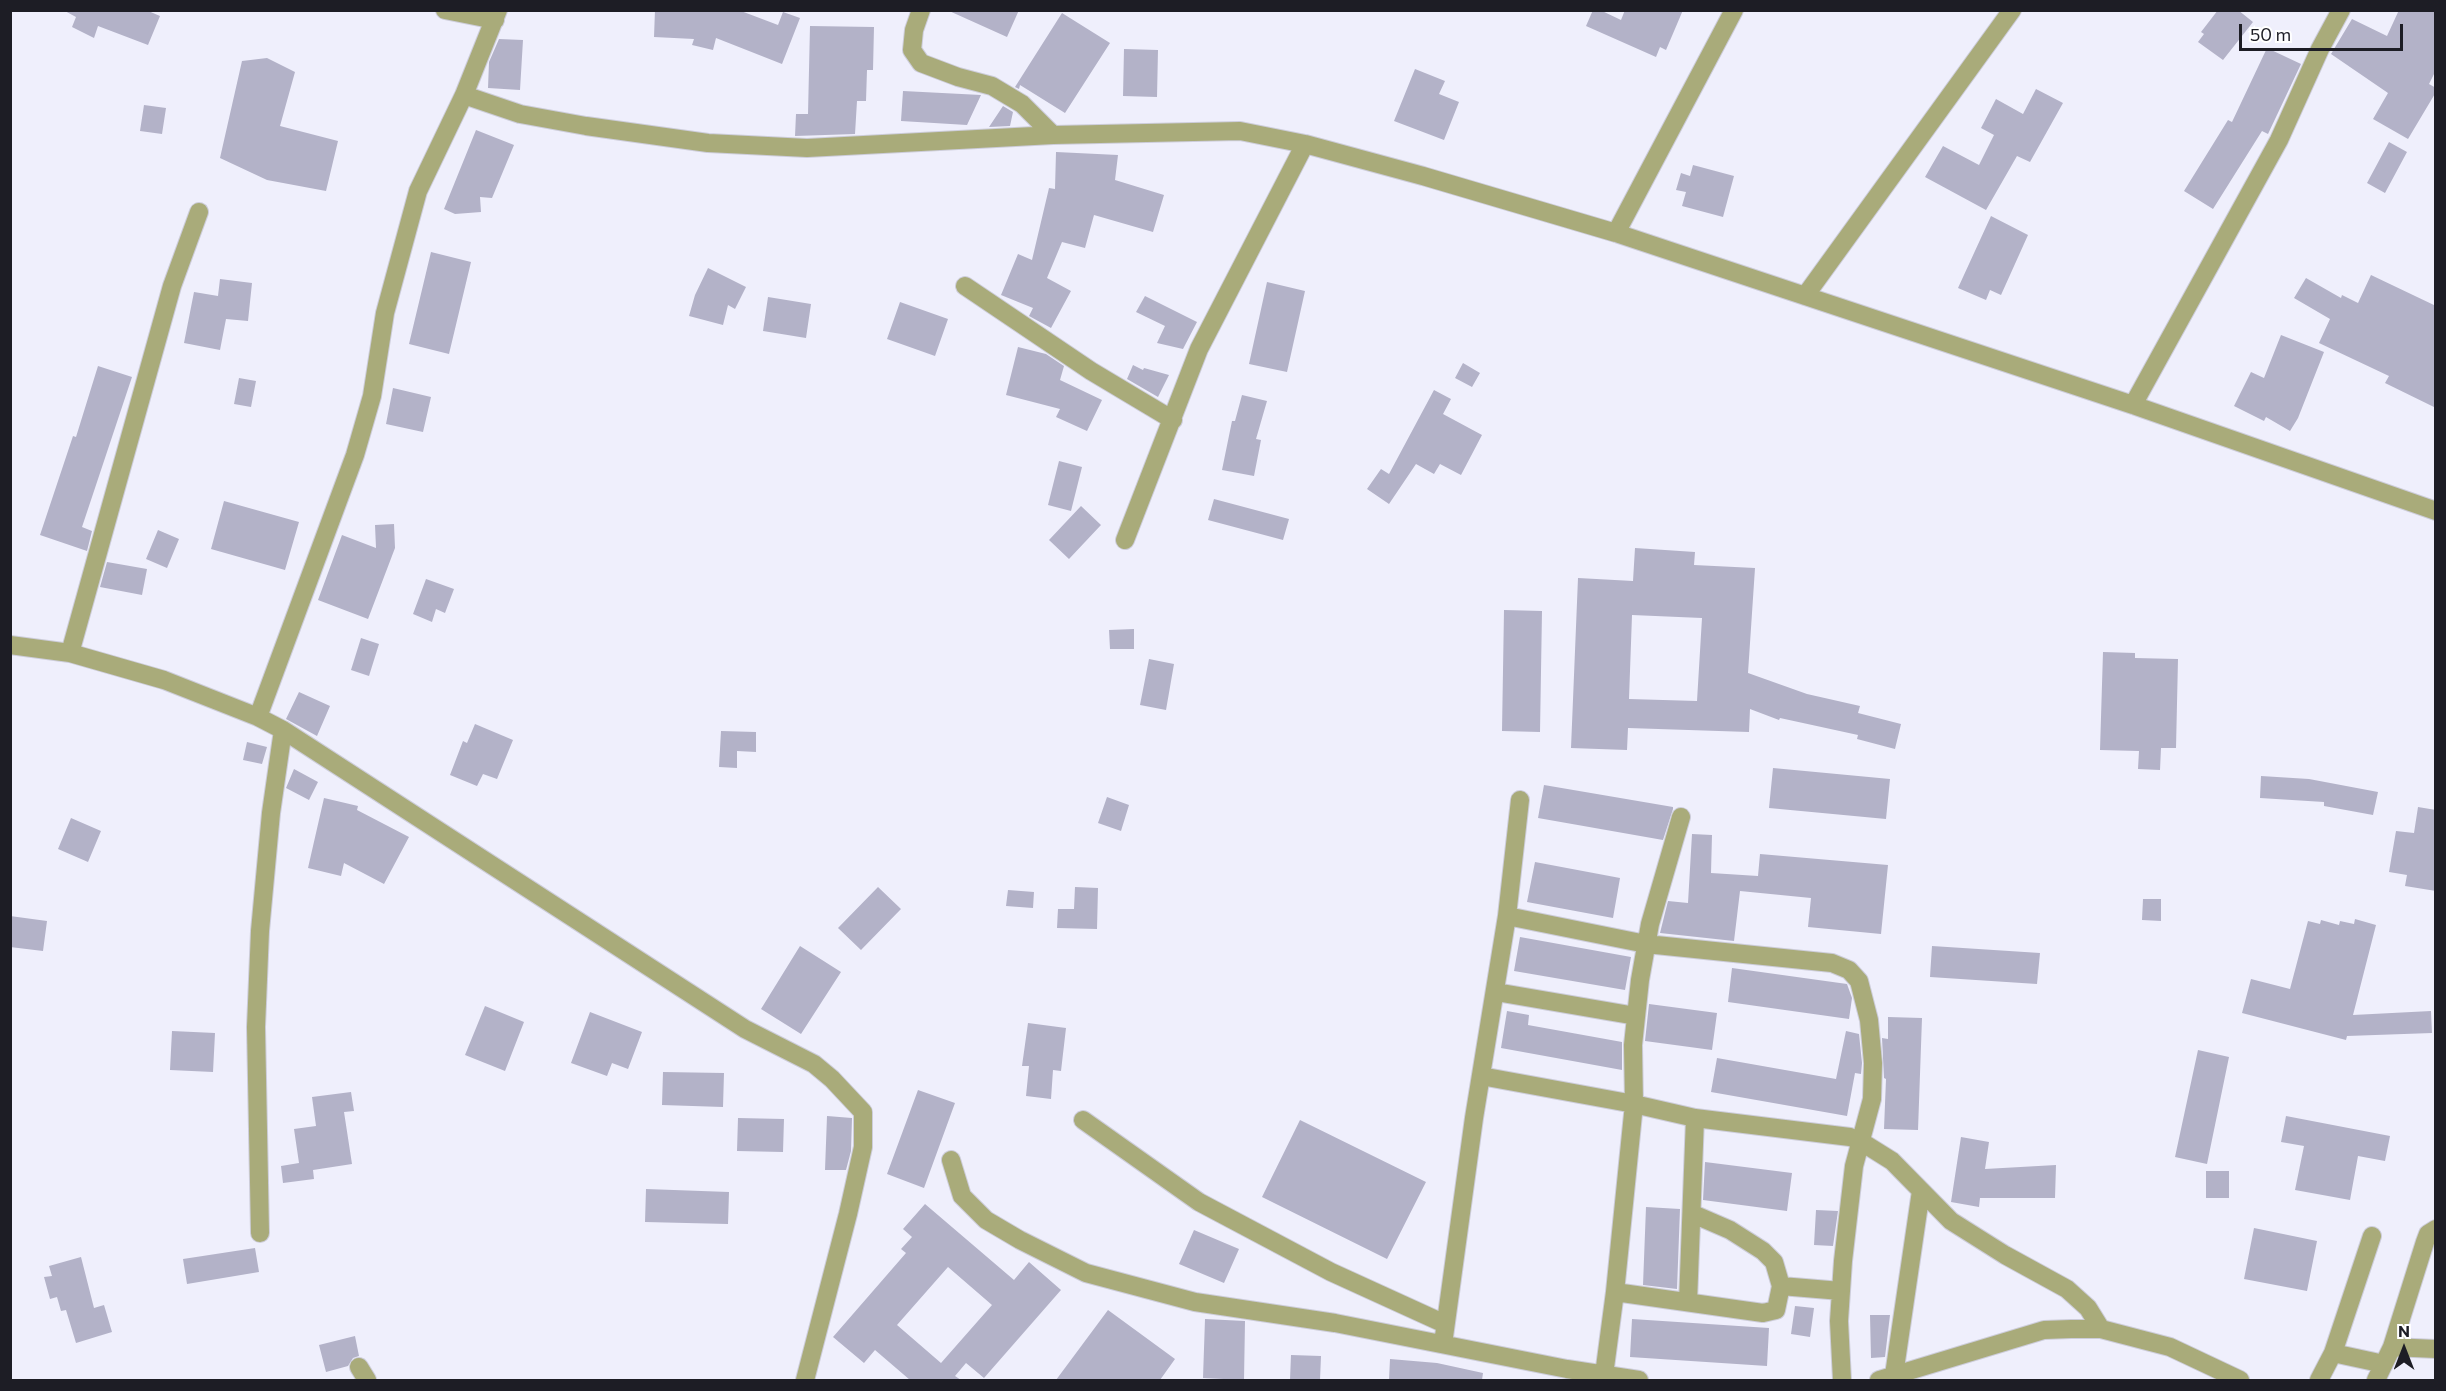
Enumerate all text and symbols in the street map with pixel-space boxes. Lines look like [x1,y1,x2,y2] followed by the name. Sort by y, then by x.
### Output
[2242,12,2406,50] scale bar
[2250,23,2291,45] text: 50 m
[2374,1319,2434,1379] north arrow
[2398,1321,2410,1340] text: N

